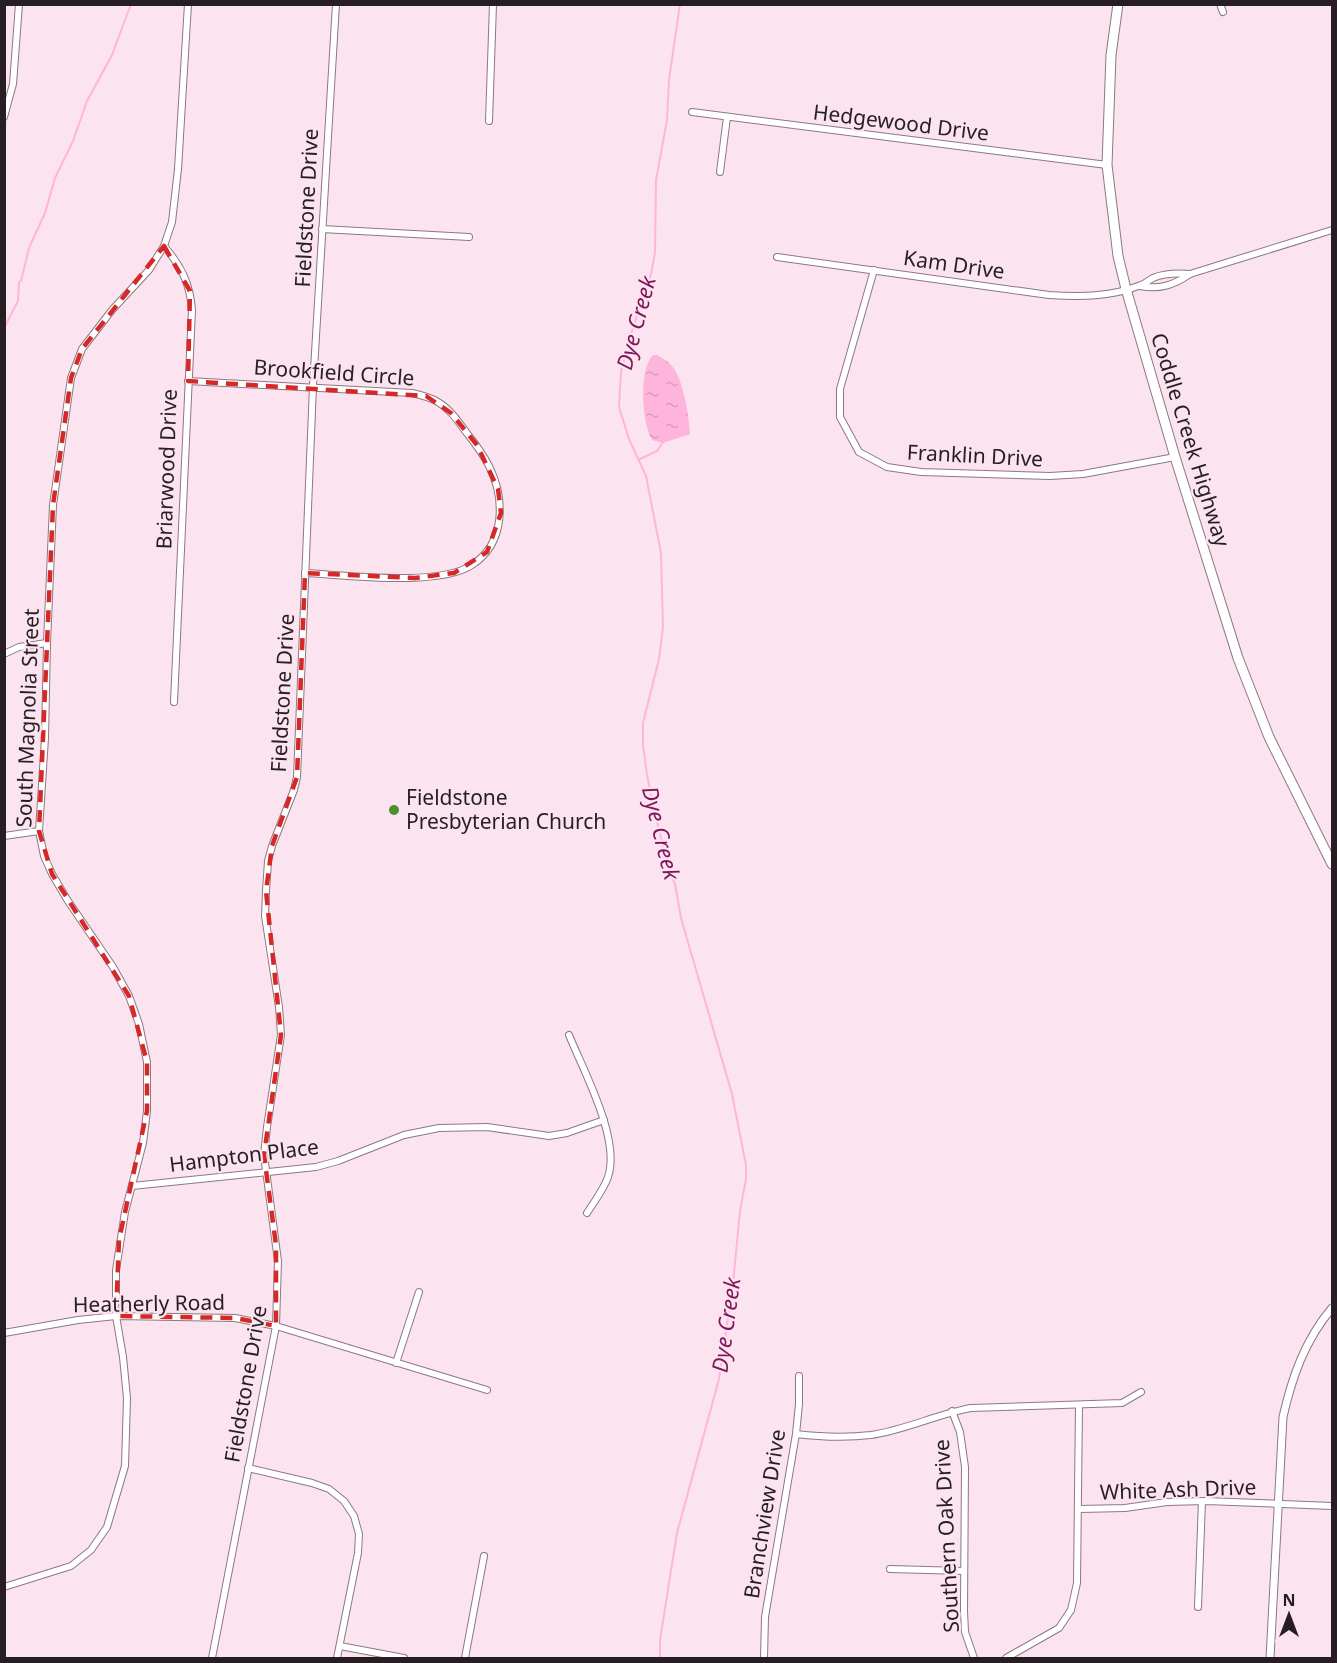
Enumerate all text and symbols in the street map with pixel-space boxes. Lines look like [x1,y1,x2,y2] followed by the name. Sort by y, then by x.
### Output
[812,97,991,147] street label: Hedgewood Drive
[288,128,324,288] street label: Fieldstone Drive
[902,243,1006,285] street label: Kam Drive
[608,272,662,373] water label: Dye Creek
[1145,329,1237,550] street label: Coddle Creek Highway
[253,352,415,392] street label: Brookfield Circle
[149,388,183,550] street label: Briarwood Drive
[906,437,1044,473] street label: Franklin Drive
[9,607,45,828] street label: South Magnolia Street
[264,613,300,773] street label: Fieldstone Drive
[406,783,606,835] place label: Fieldstone Presbyterian Church
[636,783,688,884] water label: Dye Creek
[387,803,401,817] marker: Fieldstone Presbyterian Church
[168,1132,320,1178] street label: Hampton Place
[703,1274,747,1374] water label: Dye Creek
[73,1288,225,1318] street label: Heatherly Road
[217,1303,273,1465] street label: Fieldstone Drive
[737,1427,791,1601] street label: Branchview Drive
[927,1439,965,1633] street label: Southern Oak Drive
[1099,1472,1257,1506] street label: White Ash Drive
[1259,1585,1319,1645] north arrow
[1282,1589,1296,1611] text: N

